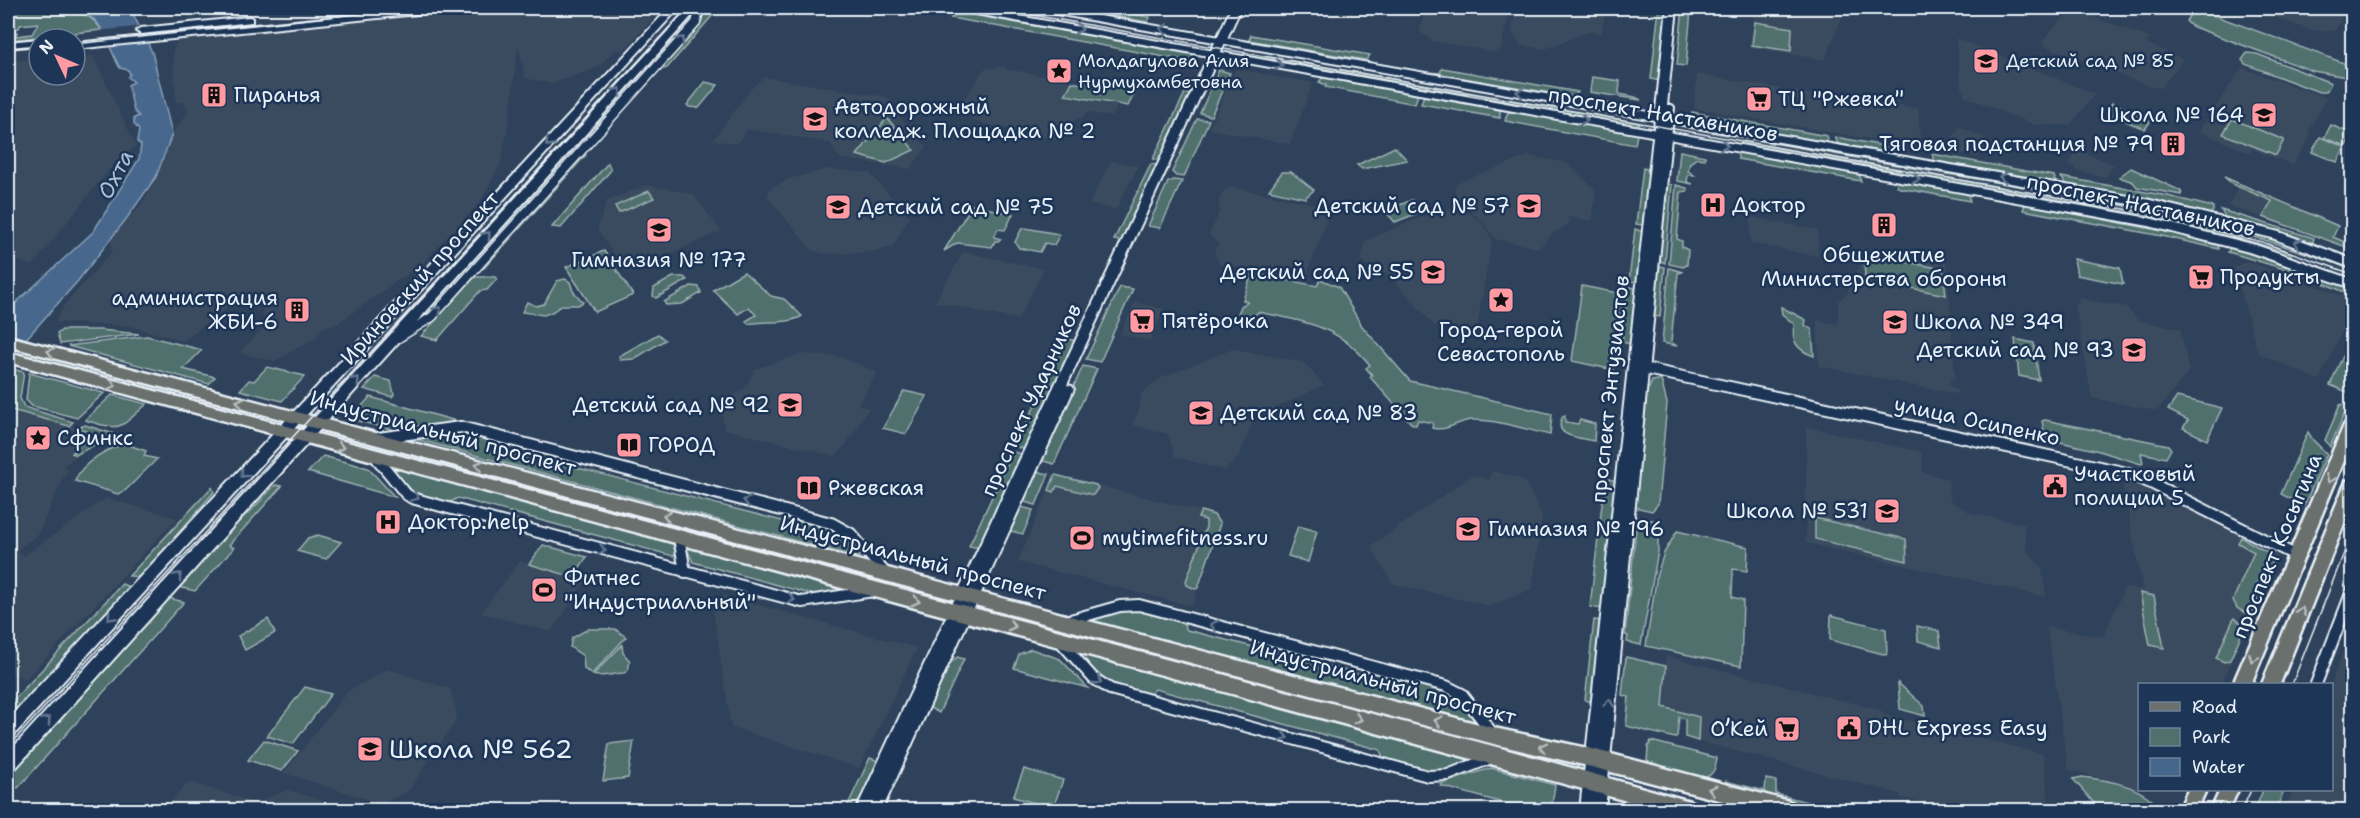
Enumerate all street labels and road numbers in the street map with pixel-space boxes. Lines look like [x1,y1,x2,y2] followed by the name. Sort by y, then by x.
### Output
[1546,80,1780,148] street label: проспект Наставников
[2024,167,2258,243] street label: проспект Наставников
[334,185,506,371] street label: Ириновский проспект
[1584,274,1636,504] street label: проспект Энтузиастов
[974,299,1088,501] street label: проспект Ударников
[307,384,579,482] street label: Индустриальный проспект
[1891,390,2063,452] street label: улица Осипенко
[2225,449,2329,643] street label: проспект Косыгина
[777,509,1049,607] street label: Индустриальный проспект
[1247,633,1519,731] street label: Индустриальный проспект

